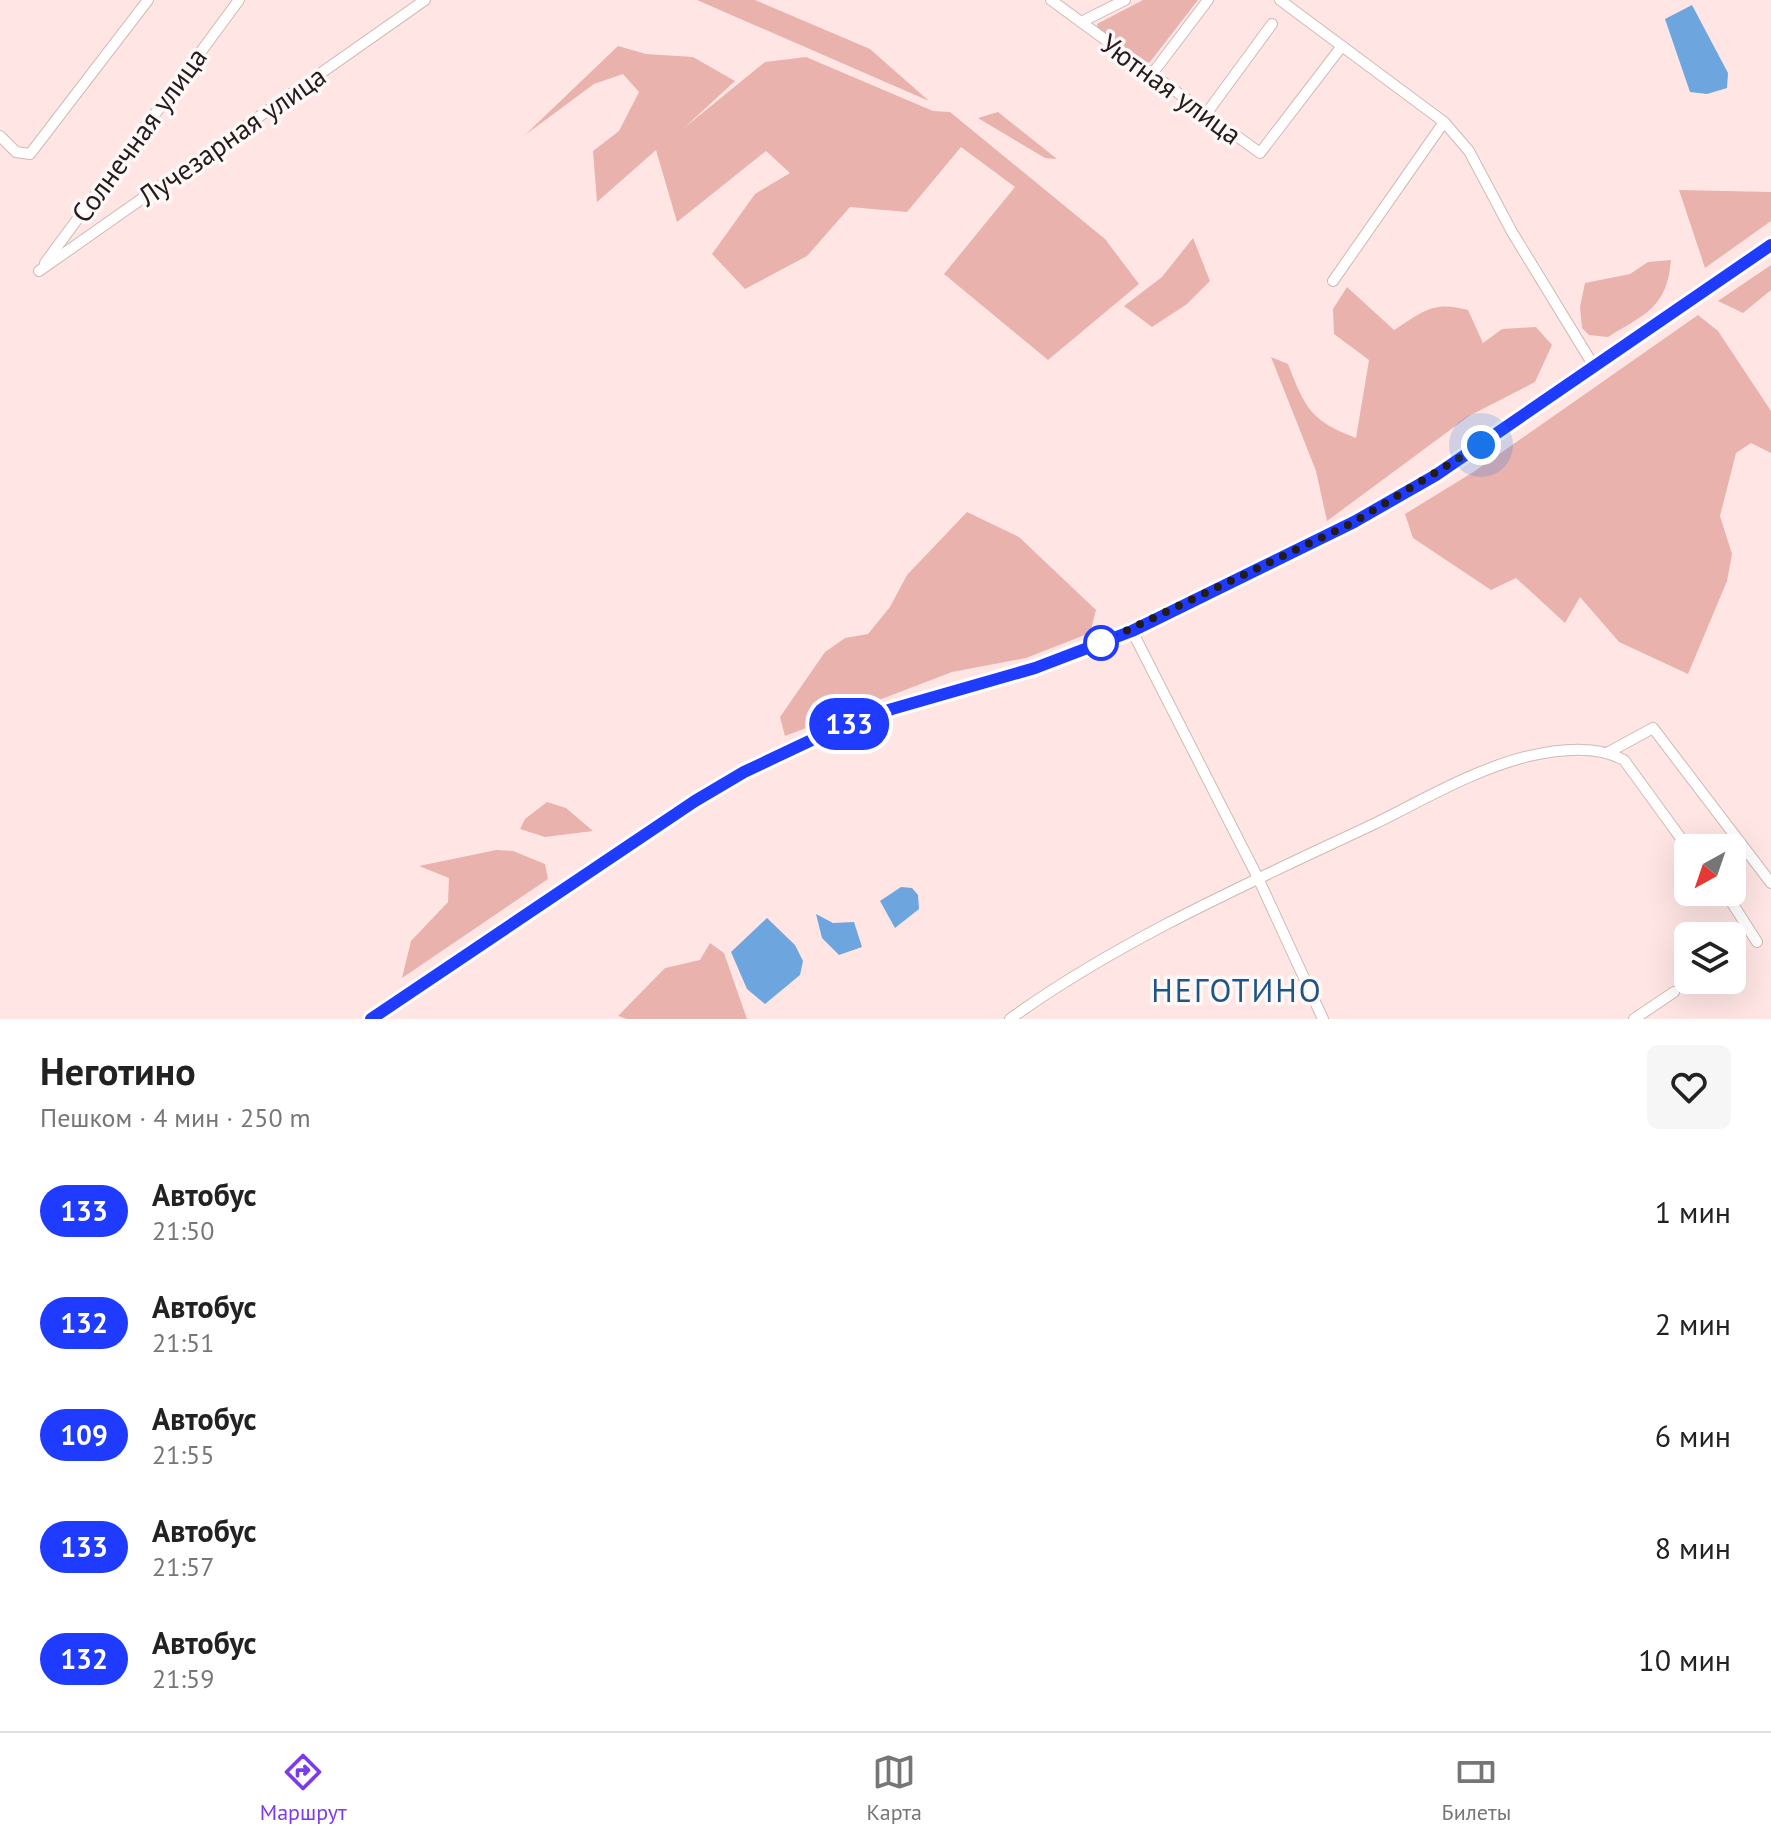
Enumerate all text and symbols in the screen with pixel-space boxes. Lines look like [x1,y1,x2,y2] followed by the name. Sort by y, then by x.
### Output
[1093,25,1249,152] street label: Уютная улица
[62,40,215,230] street label: Солнечная улица
[130,57,333,215] street label: Лучезарная улица
[1461,425,1501,465] your location
[1084,626,1118,660] unlabelled marker
[803,698,895,750] line badge: 133
[825,705,873,742] text: 133
[1674,834,1746,906] north arrow
[1674,834,1746,994] map controls
[1674,922,1746,994] button: layers
[1151,969,1323,1011] district label: НЕГОТИНО
[1647,1045,1731,1129] button: heart
[40,1046,196,1095] text: Неготино
[40,1101,311,1134] text: Пешком · 4 мин · 250 m
[152,1175,257,1214] text: Автобус
[60,1192,108,1229] text: 133
[1655,1192,1731,1231] text: 1 мин
[152,1214,214,1247] text: 21:50
[152,1287,257,1326] text: Автобус
[60,1304,108,1341] text: 132
[1655,1304,1731,1343] text: 2 мин
[152,1326,214,1359] text: 21:51
[152,1399,257,1438] text: Автобус
[60,1416,108,1453] text: 109
[1655,1416,1731,1455] text: 6 мин
[152,1438,214,1471] text: 21:55
[152,1511,257,1550] text: Автобус
[60,1528,108,1565] text: 133
[1655,1528,1731,1567] text: 8 мин
[152,1550,214,1583] text: 21:57
[152,1623,257,1662] text: Автобус
[60,1640,108,1677] text: 132
[1638,1640,1731,1679] text: 10 мин
[152,1662,214,1695] text: 21:59
[260,1750,347,1826] tab: Маршрут
[866,1750,922,1826] tab: Карта
[1442,1750,1511,1826] tab: Билеты

